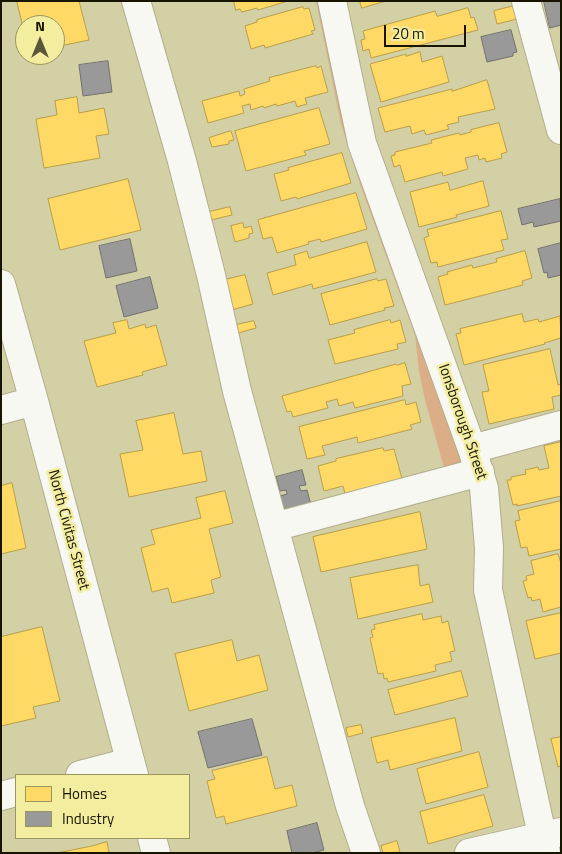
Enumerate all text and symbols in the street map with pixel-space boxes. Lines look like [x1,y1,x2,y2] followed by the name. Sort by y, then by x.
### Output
[15,15,65,65] north arrow
[35,15,45,36] text: N
[387,15,470,47] scale bar
[392,22,425,45] text: 20 m
[434,362,490,482] street label: Ionsborough Street
[43,468,93,592] street label: North Civitas Street
[15,774,190,839] legend
[62,782,107,805] text: Homes
[62,807,114,830] text: Industry

